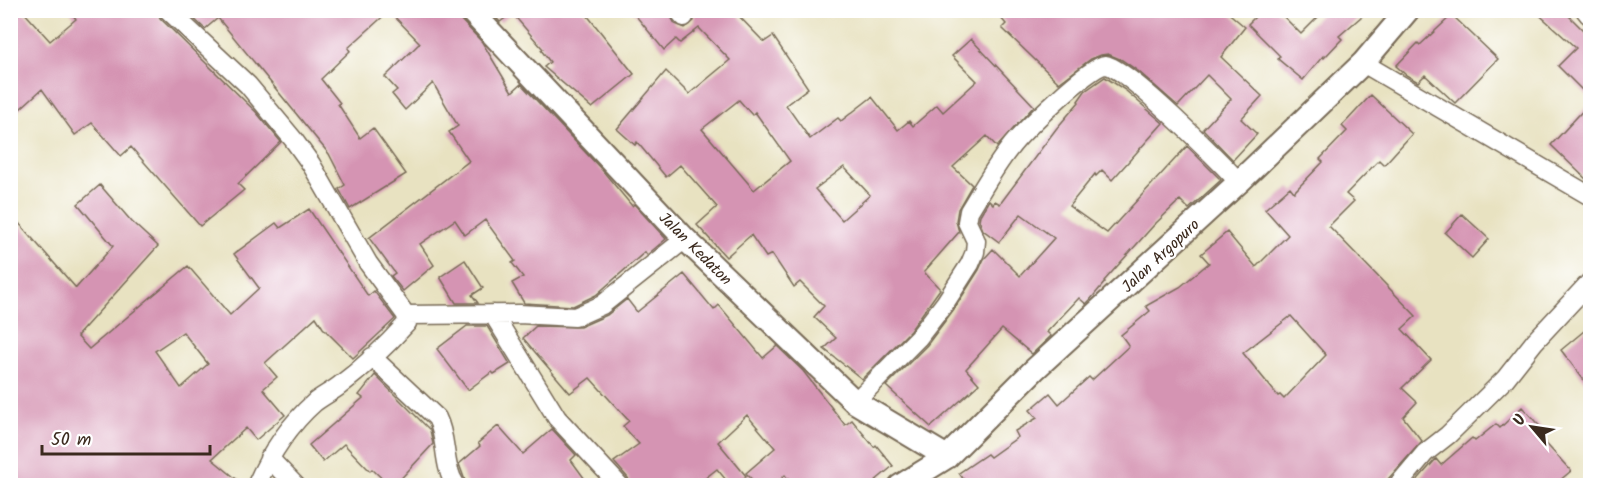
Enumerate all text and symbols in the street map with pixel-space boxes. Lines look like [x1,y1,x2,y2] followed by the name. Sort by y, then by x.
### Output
[652,206,738,292] street label: Jalan Kedaton
[1116,213,1206,299] street label: Jalan Argopuro
[1502,397,1562,457] north arrow
[1507,410,1534,431] text: U
[42,418,210,456] scale bar
[51,426,91,455] text: 50 m

